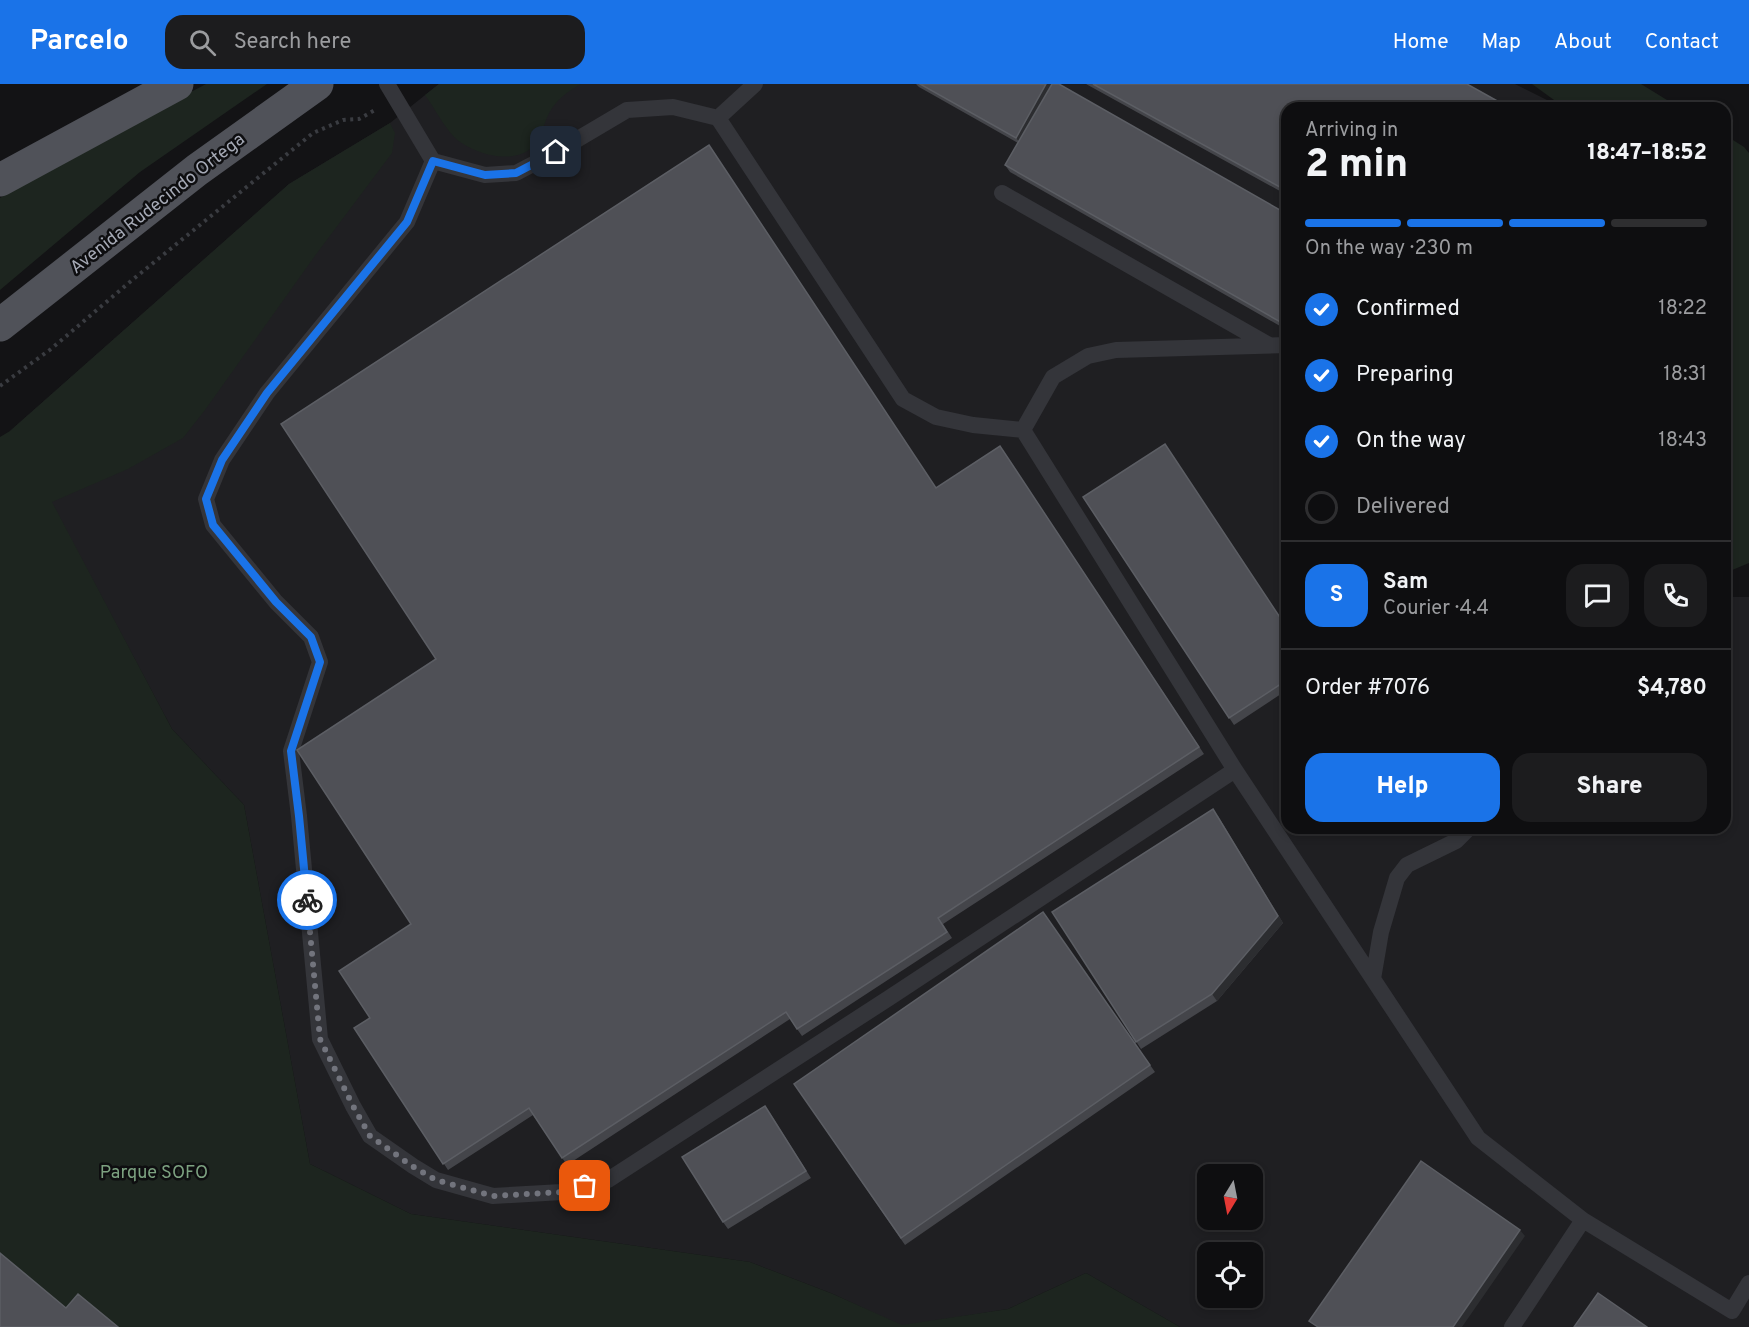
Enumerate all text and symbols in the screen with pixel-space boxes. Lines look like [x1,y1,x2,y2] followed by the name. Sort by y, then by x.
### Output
[165,15,585,69] search box
[30,24,129,60] text: Parcelo
[186,26,219,59] icon: search
[234,29,351,56] text: Search here
[1393,29,1449,56] text: Home
[1482,29,1521,56] text: Map
[1554,29,1612,56] text: About
[1645,29,1719,56] text: Contact
[1305,118,1398,144] text: Arriving in
[530,126,581,177] pin
[66,129,250,280] street label: Avenida Rudecindo Ortega
[539,135,572,168] icon: home
[1587,140,1707,167] text: 18:47–18:52
[1305,142,1408,191] text: 2 min
[1305,236,1473,262] text: On the way · 230 m
[1305,293,1338,326] icon: check
[1356,296,1460,323] text: Confirmed
[1658,296,1707,322] text: 18:22
[1305,359,1338,392] icon: check
[1356,362,1454,389] text: Preparing
[1663,362,1707,388] text: 18:31
[1305,425,1338,458] icon: check
[1356,428,1466,455] text: On the way
[1658,428,1707,454] text: 18:43
[1356,494,1450,521] text: Delivered
[1566,564,1629,627] button: chat
[1644,564,1707,627] button: phone
[1383,569,1428,596] text: Sam
[1330,582,1343,609] text: S
[1383,596,1489,622] text: Courier · 4.4
[1305,675,1430,702] text: Order #7076
[1637,675,1707,702] text: $4,780
[1305,753,1500,822] button: Help
[1512,753,1707,822] button: Share
[277,870,337,930] courier
[291,884,324,917] icon: bike
[559,1160,610,1211] pin
[100,1162,208,1185] park label: Parque SOFO
[1197,1164,1263,1230] north arrow
[1197,1164,1263,1308] map controls
[568,1169,601,1202] icon: bag
[1197,1242,1263,1308] button: locate

